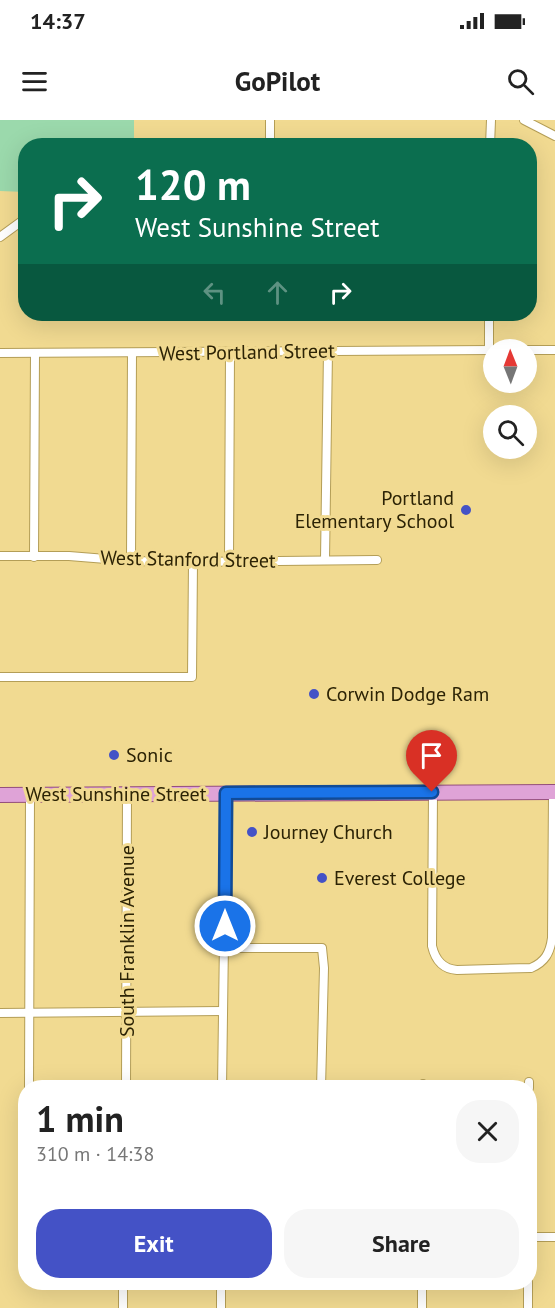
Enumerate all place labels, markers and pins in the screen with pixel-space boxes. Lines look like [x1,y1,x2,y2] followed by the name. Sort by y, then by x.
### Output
[295,485,454,534] place label: Portland Elementary School
[459,503,473,517] marker: Portland Elementary School
[326,681,489,707] place label: Corwin Dodge Ram
[307,687,321,701] marker: Corwin Dodge Ram
[406,730,457,792] pin
[126,742,173,768] place label: Sonic
[107,748,121,762] marker: Sonic
[263,819,393,845] place label: Journey Church
[245,825,259,839] marker: Journey Church
[334,865,466,891] place label: Everest College
[315,871,329,885] marker: Everest College

